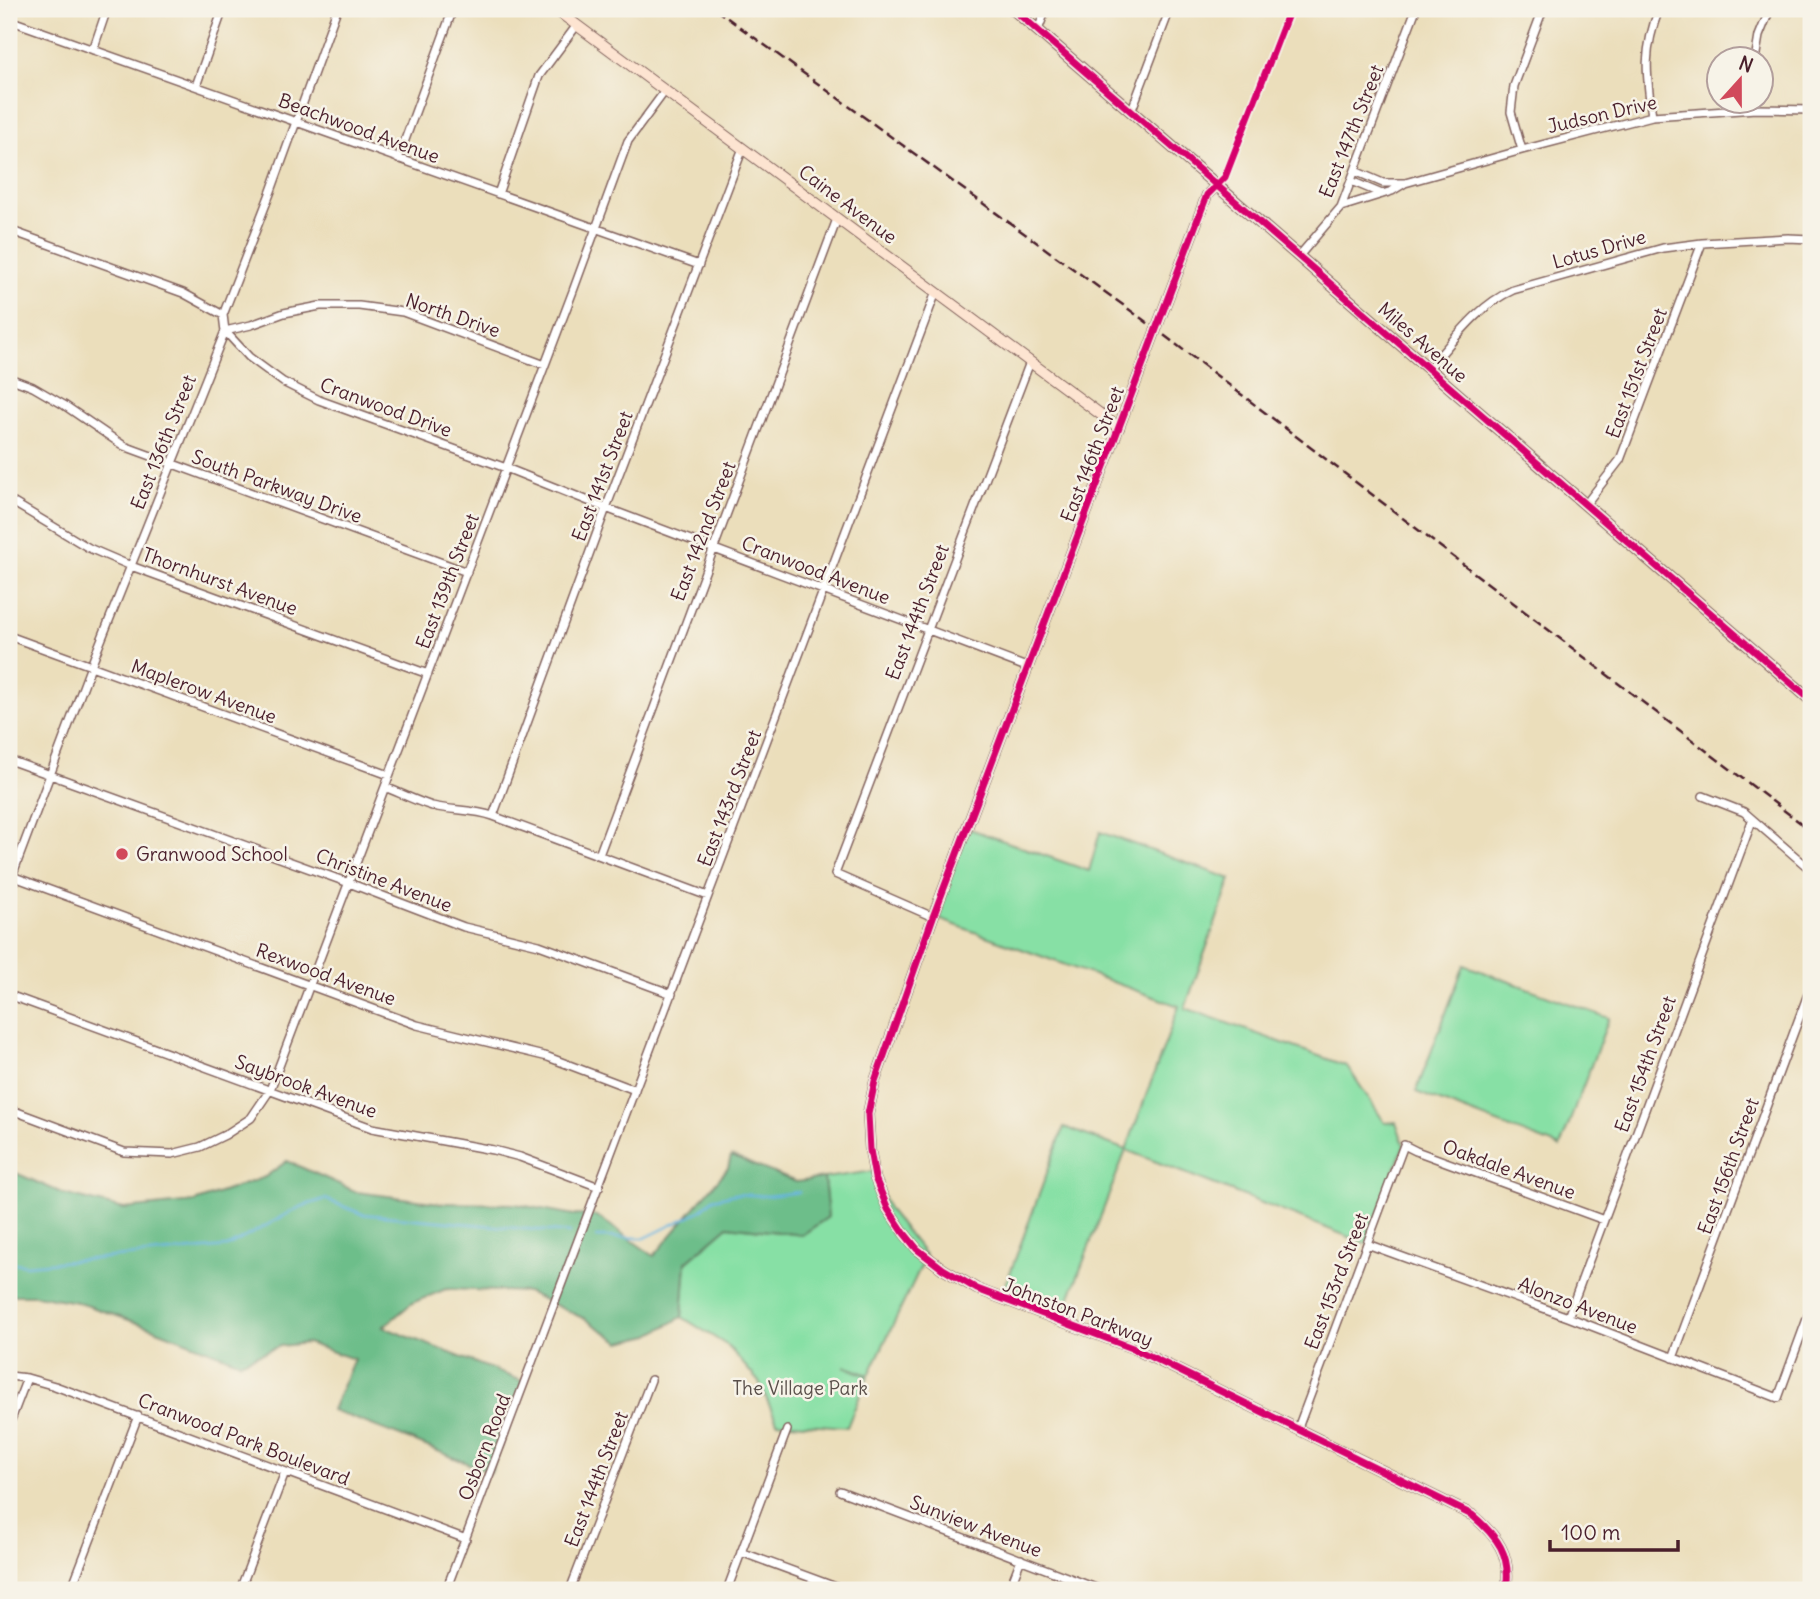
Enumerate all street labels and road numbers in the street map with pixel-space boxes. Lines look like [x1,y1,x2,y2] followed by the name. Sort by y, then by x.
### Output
[1313,61,1389,201] street label: East 147th Street
[275,88,443,168] street label: Beachwood Avenue
[1545,90,1659,138] street label: Judson Drive
[794,159,902,249] street label: Caine Avenue
[1549,224,1649,274] street label: Lotus Drive
[403,288,503,342] street label: North Drive
[1373,297,1473,387] street label: Miles Avenue
[1600,304,1672,442] street label: East 151st Street
[125,371,201,513] street label: East 136th Street
[317,372,455,442] street label: Cranwood Drive
[1055,383,1129,525] street label: East 146th Street
[566,408,638,544] street label: East 141st Street
[189,444,365,528] street label: South Parkway Drive
[665,458,741,604] street label: East 142nd Street
[410,510,484,652] street label: East 139th Street
[738,531,894,609] street label: Cranwood Avenue
[880,541,954,683] street label: East 144th Street
[139,542,301,620] street label: Thornhurst Avenue
[128,654,280,728] street label: Maplerow Avenue
[692,726,766,870] street label: East 143rd Street
[312,843,456,917] street label: Christine Avenue
[253,938,399,1010] street label: Rexwood Avenue
[1609,993,1681,1135] street label: East 154th Street
[232,1049,380,1123] street label: Saybrook Avenue
[1692,1095,1764,1237] street label: East 156th Street
[1439,1134,1579,1204] street label: Oakdale Avenue
[1299,1209,1373,1353] street label: East 153rd Street
[1515,1271,1641,1339] street label: Alonzo Avenue
[999,1272,1157,1352] street label: Johnston Parkway
[135,1388,353,1490] street label: Cranwood Park Boulevard
[453,1390,515,1504] street label: Osborn Road
[559,1408,633,1550] street label: East 144th Street
[907,1490,1045,1562] street label: Sunview Avenue

